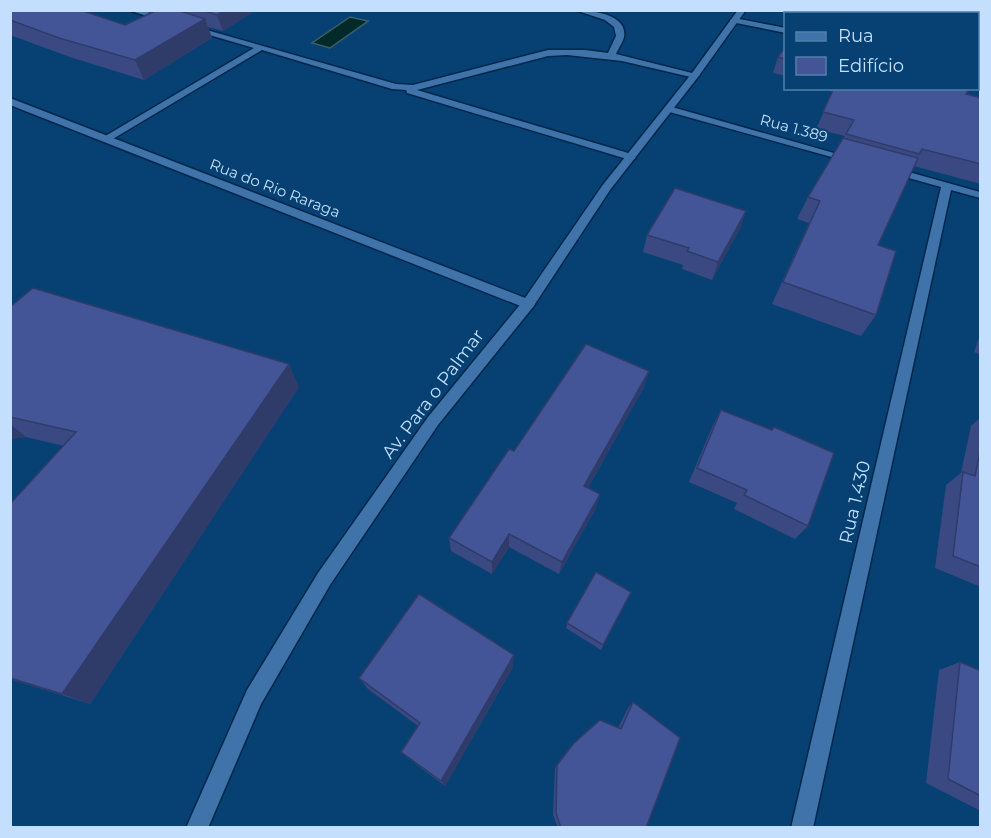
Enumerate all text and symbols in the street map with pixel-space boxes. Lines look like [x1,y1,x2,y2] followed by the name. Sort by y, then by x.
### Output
[784,12,979,90] legend
[838,25,874,47] text: Rua
[838,55,904,77] text: Edifício
[758,110,830,146] street label: Rua 1.389
[207,154,343,222] street label: Rua do Rio Raraga
[377,325,489,463] street label: Av. Para o Palmar
[835,458,875,546] street label: Rua 1.430

